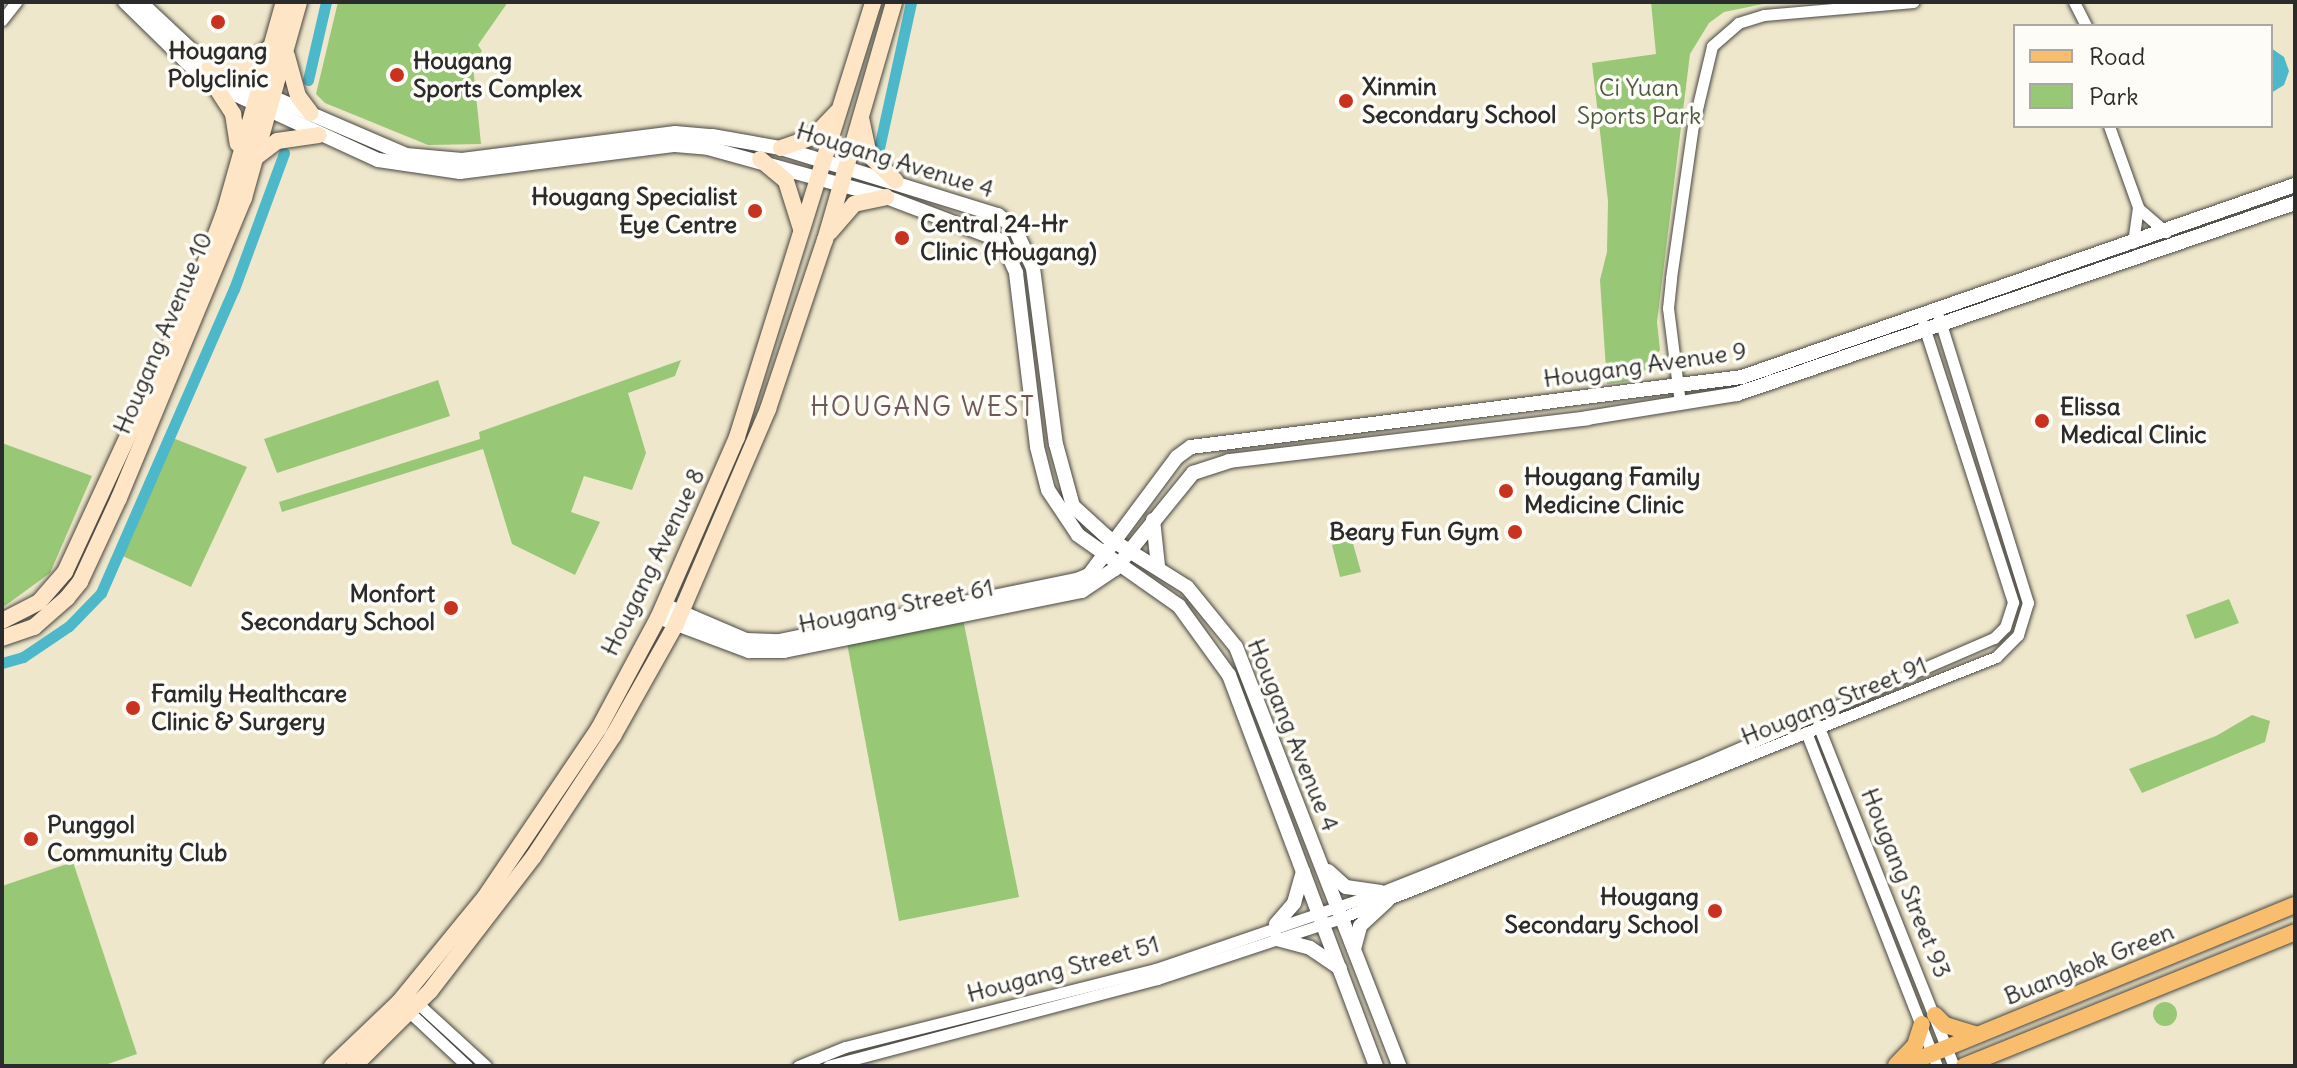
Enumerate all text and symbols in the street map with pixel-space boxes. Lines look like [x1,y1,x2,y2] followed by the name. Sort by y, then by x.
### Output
[207,11,229,33] marker: Hougang Polyclinic
[2013,24,2273,128] legend
[168,37,268,93] place label: Hougang Polyclinic
[2089,41,2145,71] text: Road
[413,47,582,103] place label: Hougang Sports Complex
[388,66,406,84] marker: Hougang Sports Complex
[1362,73,1556,129] place label: Xinmin Secondary School
[1577,74,1701,130] park label: Ci Yuan Sports Park
[2089,81,2139,111] text: Park
[1337,92,1355,110] marker: Xinmin Secondary School
[793,116,997,204] street label: Hougang Avenue 4
[531,183,737,239] place label: Hougang Specialist Eye Centre
[744,200,766,222] marker: Hougang Specialist Eye Centre
[920,210,1097,266] place label: Central 24-Hr Clinic (Hougang)
[891,227,913,249] marker: Central 24-Hr Clinic (Hougang)
[108,228,218,438] street label: Hougang Avenue 10
[1542,336,1748,394] street label: Hougang Avenue 9
[810,391,1036,423] district label: HOUGANG WEST
[2060,393,2207,449] place label: Elissa Medical Clinic
[2031,410,2053,432] marker: Elissa Medical Clinic
[1524,463,1700,519] place label: Hougang Family Medicine Clinic
[595,464,711,660] street label: Hougang Avenue 8
[1495,480,1517,502] marker: Hougang Family Medicine Clinic
[1329,518,1499,546] place label: Beary Fun Gym
[1506,523,1524,541] marker: Beary Fun Gym
[796,573,996,639] street label: Hougang Street 61
[241,580,435,636] place label: Monfort Secondary School
[442,599,460,617] marker: Monfort Secondary School
[1241,635,1345,835] street label: Hougang Avenue 4
[1737,651,1931,751] street label: Hougang Street 91
[151,680,347,736] place label: Family Healthcare Clinic & Surgery
[122,697,144,719] marker: Family Healthcare Clinic & Surgery
[1855,784,1957,982] street label: Hougang Street 93
[47,811,227,867] place label: Punggol Community Club
[22,830,40,848] marker: Punggol Community Club
[1505,883,1699,939] place label: Hougang Secondary School
[1706,902,1724,920] marker: Hougang Secondary School
[2000,917,2178,1011] street label: Buangkok Green
[964,929,1162,1009] street label: Hougang Street 51

